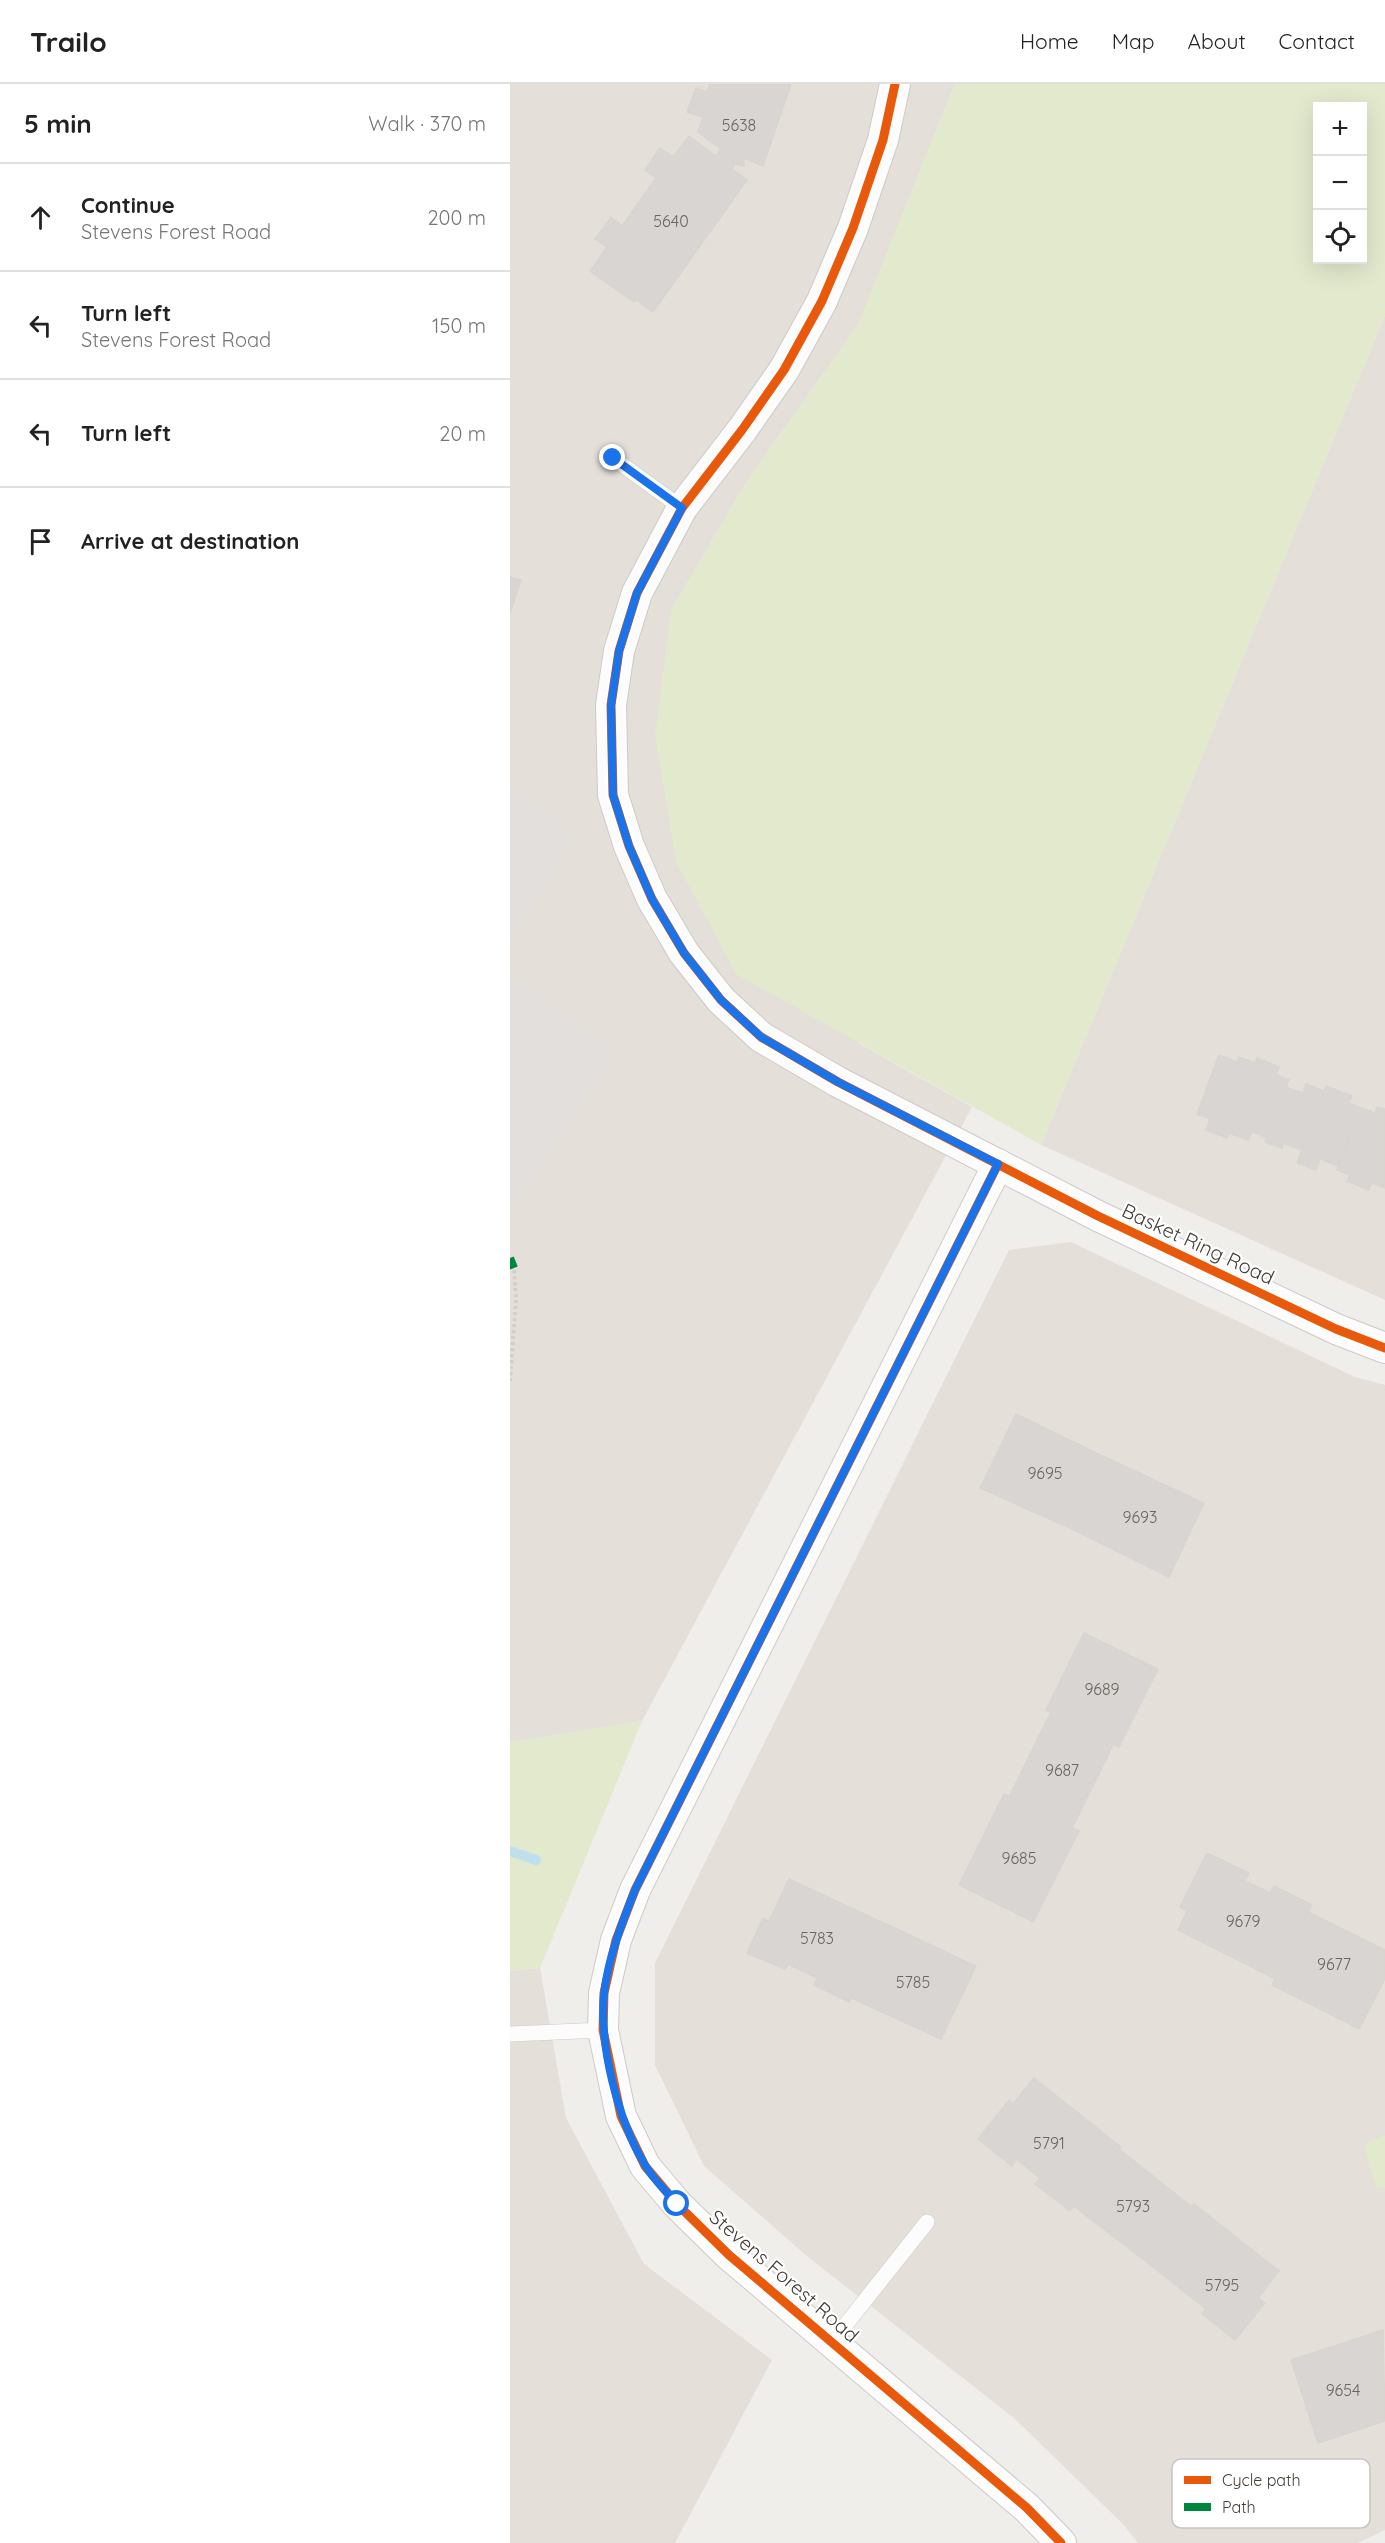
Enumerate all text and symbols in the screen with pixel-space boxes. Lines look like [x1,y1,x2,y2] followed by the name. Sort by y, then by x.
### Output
[30,24,107,59] text: Trailo
[1020,28,1079,54] text: Home
[1112,28,1155,54] text: Map
[1188,28,1246,54] text: About
[1279,28,1355,54] text: Contact
[1313,102,1367,264] map controls
[1313,102,1367,156] button: +
[24,107,92,140] text: 5 min
[368,111,486,136] text: Walk · 370 m
[722,115,756,135] house number: 5638
[1313,156,1367,210] button: −
[81,191,175,219] text: Continue
[24,201,57,234] icon: ahead
[427,205,486,230] text: 200 m
[1313,210,1367,264] button: locate
[653,211,689,231] house number: 5640
[81,219,271,244] text: Stevens Forest Road
[81,299,171,327] text: Turn left
[24,309,57,342] icon: left
[432,313,486,338] text: 150 m
[81,327,271,352] text: Stevens Forest Road
[24,417,57,450] icon: left
[81,419,171,447] text: Turn left
[439,421,486,446] text: 20 m
[599,444,625,470] route end
[24,525,57,558] icon: arrive
[81,527,299,555] text: Arrive at destination
[1118,1197,1278,1290] street label: Basket Ring Road
[1027,1463,1063,1483] house number: 9695
[1123,1507,1157,1527] house number: 9693
[1084,1679,1120,1699] house number: 9689
[1045,1760,1079,1780] house number: 9687
[1002,1848,1036,1868] house number: 9685
[1226,1911,1260,1931] house number: 9679
[800,1928,834,1948] house number: 5783
[1317,1954,1351,1974] house number: 9677
[896,1972,930,1992] house number: 5785
[1033,2133,1065,2153] house number: 5791
[663,2190,689,2216] route start
[1116,2196,1150,2216] house number: 5793
[704,2204,864,2347] street label: Stevens Forest Road
[1205,2275,1239,2295] house number: 5795
[1326,2380,1360,2400] house number: 9654
[1172,2459,1370,2528] legend
[1222,2470,1301,2490] text: Cycle path
[1222,2497,1256,2517] text: Path

